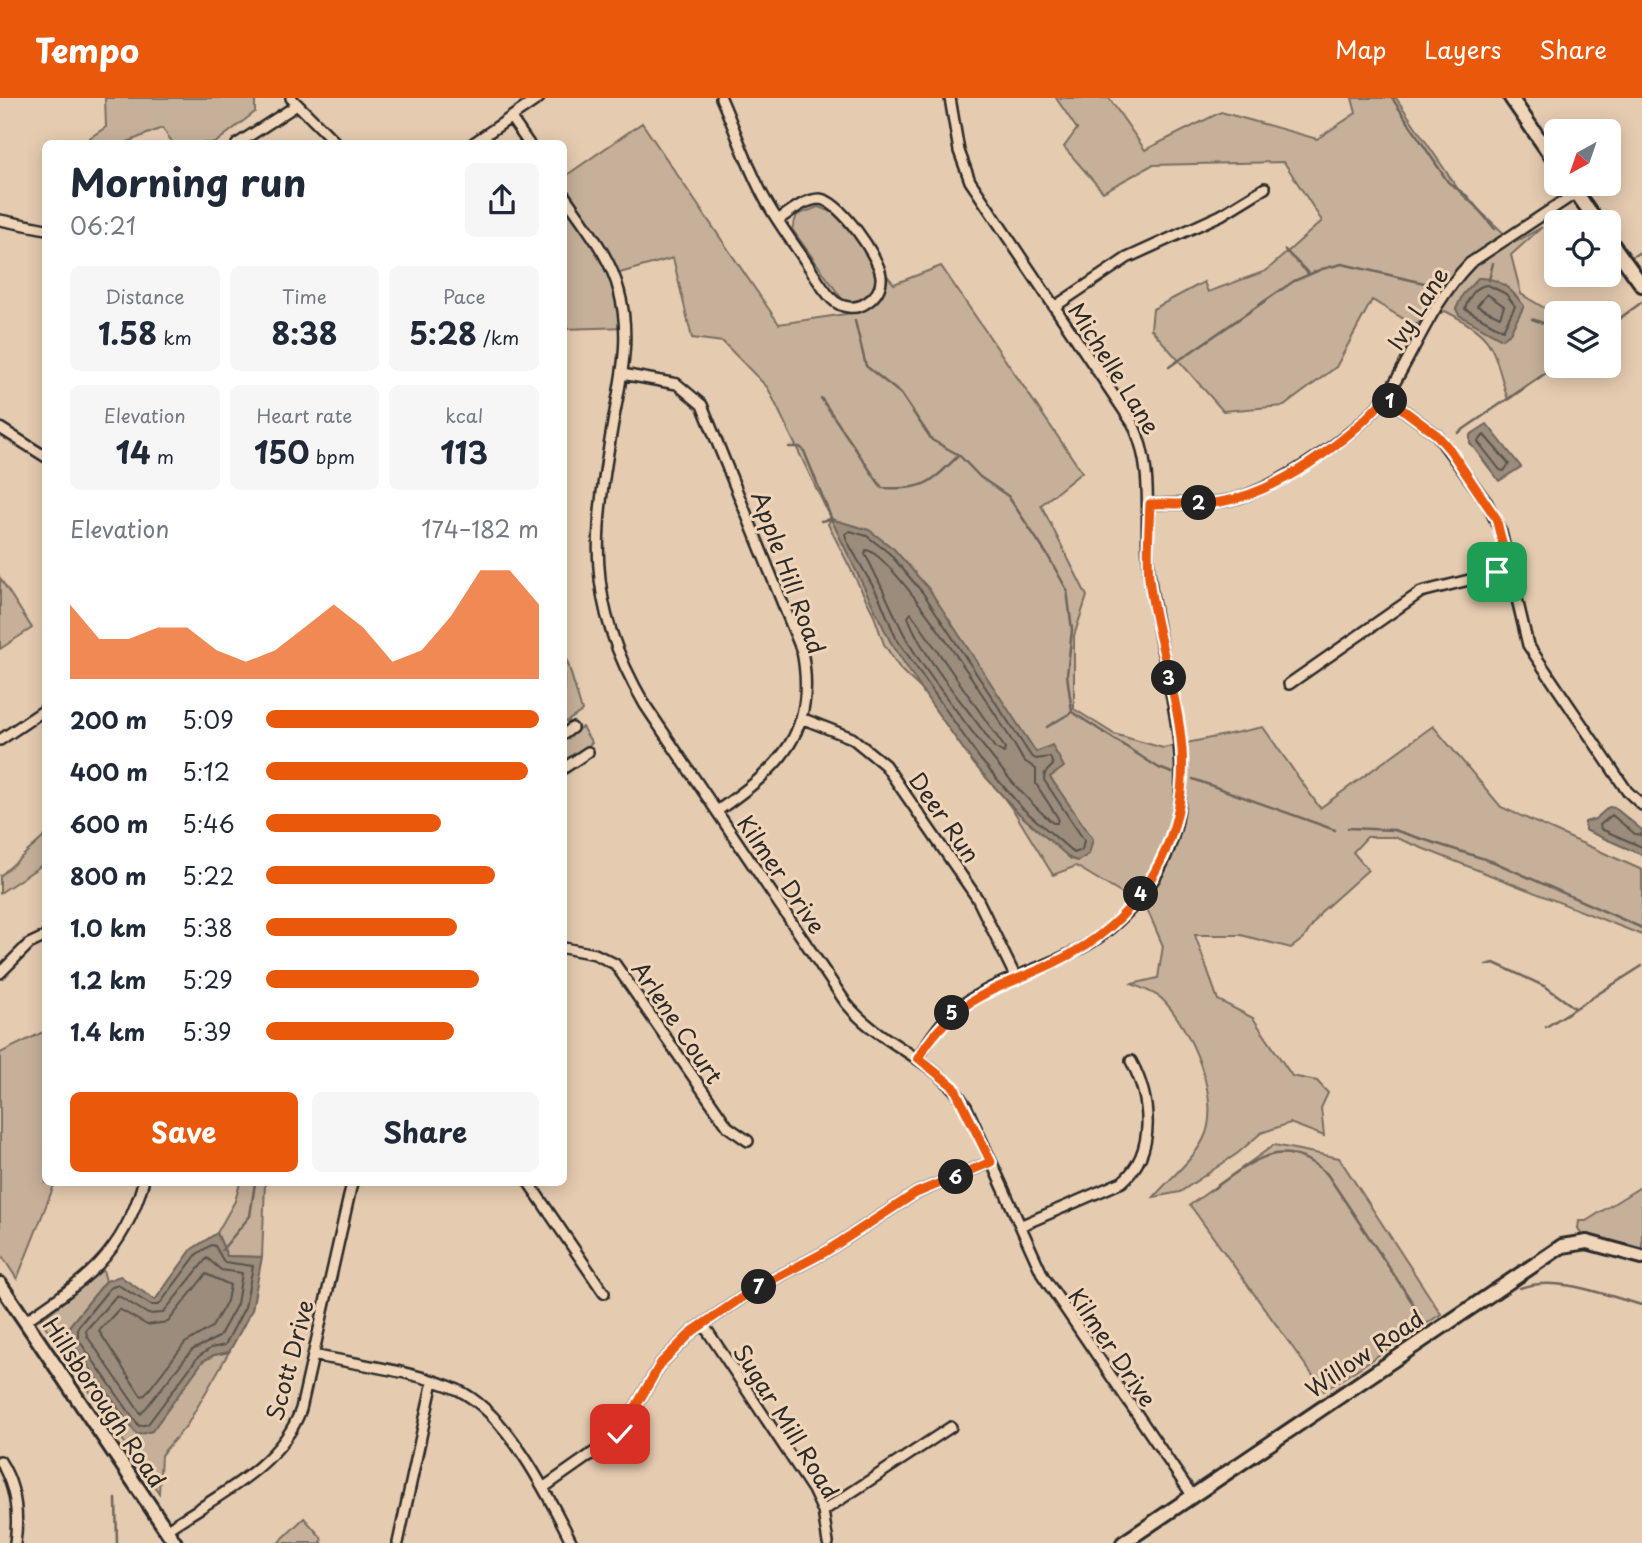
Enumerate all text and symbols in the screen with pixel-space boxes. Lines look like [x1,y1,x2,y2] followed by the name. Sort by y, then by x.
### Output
[35,24,139,74] text: Tempo
[1335,31,1386,67] text: Map
[1424,31,1501,67] text: Layers
[1539,31,1607,67] text: Share
[1544,119,1620,196] north arrow
[1544,119,1621,378] map controls
[70,153,306,210] text: Morning run
[465,163,539,237] button: share
[70,208,136,243] text: 06:21
[1544,210,1621,287] button: locate
[1378,259,1456,357] street label: Ivy Lane
[105,282,185,310] text: Distance
[282,282,327,310] text: Time
[443,282,486,310] text: Pace
[1060,295,1170,441] street label: Michelle Lane
[1544,301,1621,378] button: layers
[98,310,157,355] text: 1.58
[271,310,338,355] text: 8:38
[409,310,477,355] text: 5:28
[157,323,192,351] text: km
[477,323,519,351] text: /km
[1372,384,1408,418] pin: 1
[1385,386,1394,414] text: 1
[104,401,186,429] text: Elevation
[257,401,352,429] text: Heart rate
[445,401,483,429] text: kcal
[116,429,151,474] text: 14
[254,429,310,474] text: 150
[440,429,488,474] text: 113
[151,442,174,470] text: m
[310,442,355,470] text: bpm
[743,486,835,658] street label: Apple Hill Road
[1182,486,1216,520] pin: 2
[1192,488,1205,516] text: 2
[70,511,169,546] text: Elevation
[421,511,539,546] text: 174–182 m
[1467,542,1527,602] pin
[1478,553,1516,591] icon: arrive
[1152,660,1186,696] pin: 3
[1162,663,1175,691] text: 3
[70,702,147,737] text: 200 m
[182,702,234,737] text: 5:09
[70,754,148,789] text: 400 m
[182,754,230,789] text: 5:12
[901,765,989,869] street label: Deer Run
[70,806,148,841] text: 600 m
[182,806,235,841] text: 5:46
[729,808,835,940] street label: Kilmer Drive
[70,858,147,893] text: 800 m
[182,858,234,893] text: 5:22
[1124,876,1158,912] pin: 4
[1134,879,1147,907] text: 4
[70,910,147,945] text: 1.0 km
[182,910,233,945] text: 5:38
[624,954,732,1090] street label: Arlene Court
[70,962,146,997] text: 1.2 km
[182,962,233,997] text: 5:29
[934,996,970,1030] pin: 5
[945,998,958,1026] text: 5
[70,1014,145,1049] text: 1.4 km
[182,1014,232,1049] text: 5:39
[70,1092,298,1172] button: Save
[312,1092,539,1172] button: Share
[939,1160,974,1194] pin: 6
[949,1162,962,1190] text: 6
[742,1270,776,1304] pin: 7
[753,1272,764,1300] text: 7
[1060,1281,1166,1413] street label: Kilmer Drive
[256,1296,322,1424] street label: Scott Drive
[1298,1300,1430,1406] street label: Willow Road
[35,1310,175,1494] street label: Hillsborough Road
[725,1337,849,1505] street label: Sugar Mill Road
[590,1404,650,1464] pin
[601,1415,639,1453] icon: check

